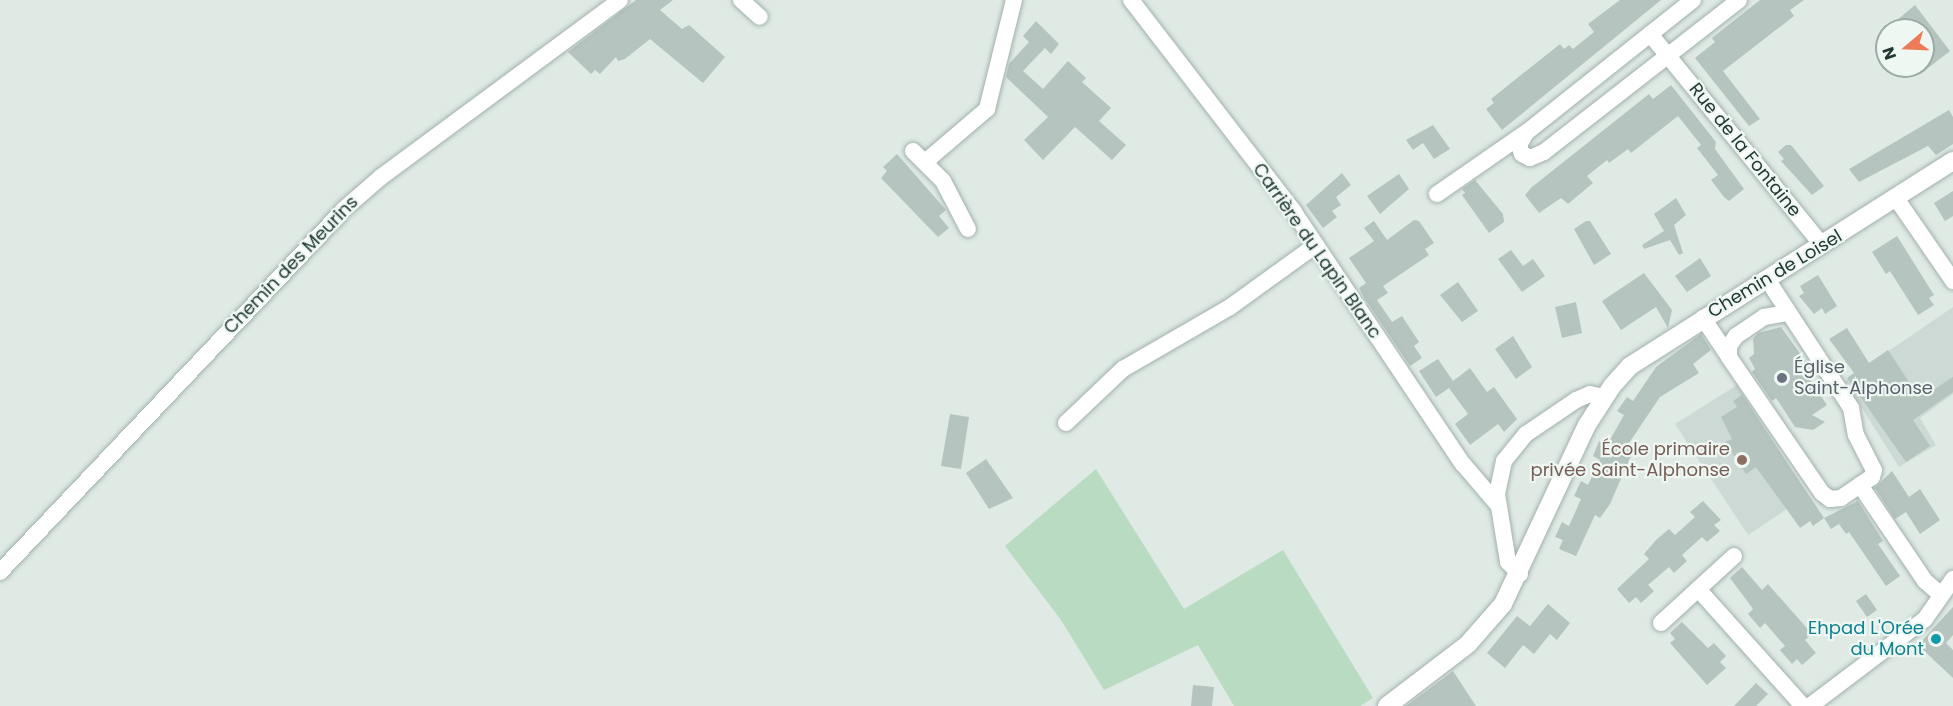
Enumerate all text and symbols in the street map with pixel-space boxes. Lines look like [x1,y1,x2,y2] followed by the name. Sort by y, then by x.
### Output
[1875,18,1935,78] north arrow
[1877,44,1902,63] text: N
[1684,79,1806,221] street label: Rue de la Fontaine
[1248,159,1386,343] street label: Carrière du Lapin Blanc
[219,191,363,339] street label: Chemin des Meurins
[1704,225,1846,323] street label: Chemin de Loisel
[1794,357,1933,400] place label: Église Saint-Alphonse
[1775,371,1789,385] marker: Église Saint-Alphonse
[1530,439,1730,482] place label: École primaire privée Saint-Alphonse
[1735,453,1749,467] marker: École primaire privée Saint-Alphonse
[1808,618,1924,660] place label: Ehpad L'Orée du Mont
[1929,632,1943,646] marker: Ehpad L'Orée du Mont

